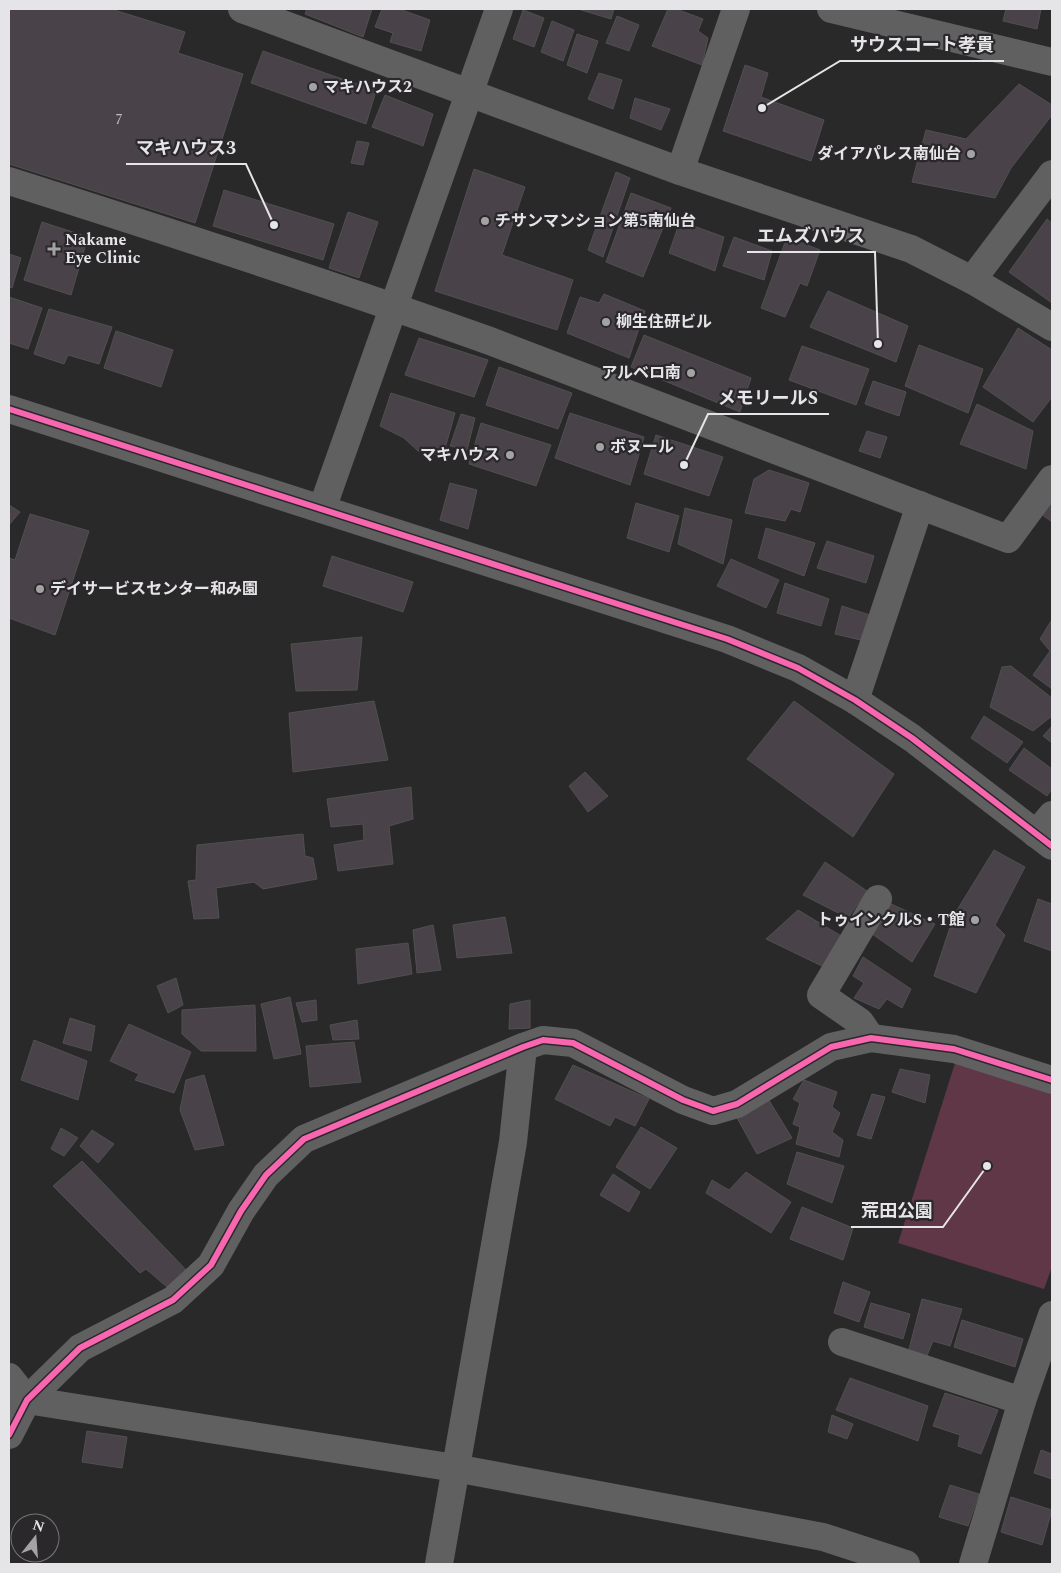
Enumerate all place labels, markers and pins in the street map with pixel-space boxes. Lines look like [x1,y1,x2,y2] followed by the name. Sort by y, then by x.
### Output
[840,28,1004,61] callout: サウスコート孝貴
[323,75,412,99] place label: マキハウス2
[307,81,319,93] marker: マキハウス2
[126,131,246,164] callout: マキハウス3
[817,142,961,166] place label: ダイアパレス南仙台
[965,148,977,160] marker: ダイアパレス南仙台
[495,209,696,233] place label: チサンマンション第5南仙台
[479,215,491,227] marker: チサンマンション第5南仙台
[747,219,875,252] callout: エムズハウス
[65,228,141,270] place label: Nakame Eye Clinic
[47,242,61,256] marker: Nakame Eye Clinic
[616,310,712,334] place label: 柳生住研ビル
[600,316,612,328] marker: 柳生住研ビル
[601,361,681,385] place label: アルベロ南
[685,367,697,379] marker: アルベロ南
[708,381,829,414] callout: メモリールS
[610,435,674,459] place label: ボヌール
[594,441,606,453] marker: ボヌール
[420,443,500,467] place label: マキハウス
[504,449,516,461] marker: マキハウス
[50,577,258,601] place label: デイサービスセンター和み園
[34,583,46,595] marker: デイサービスセンター和み園
[817,908,965,932] place label: トゥインクルS・T館
[969,914,981,926] marker: トゥインクルS・T館
[851,1194,943,1227] callout: 荒田公園

